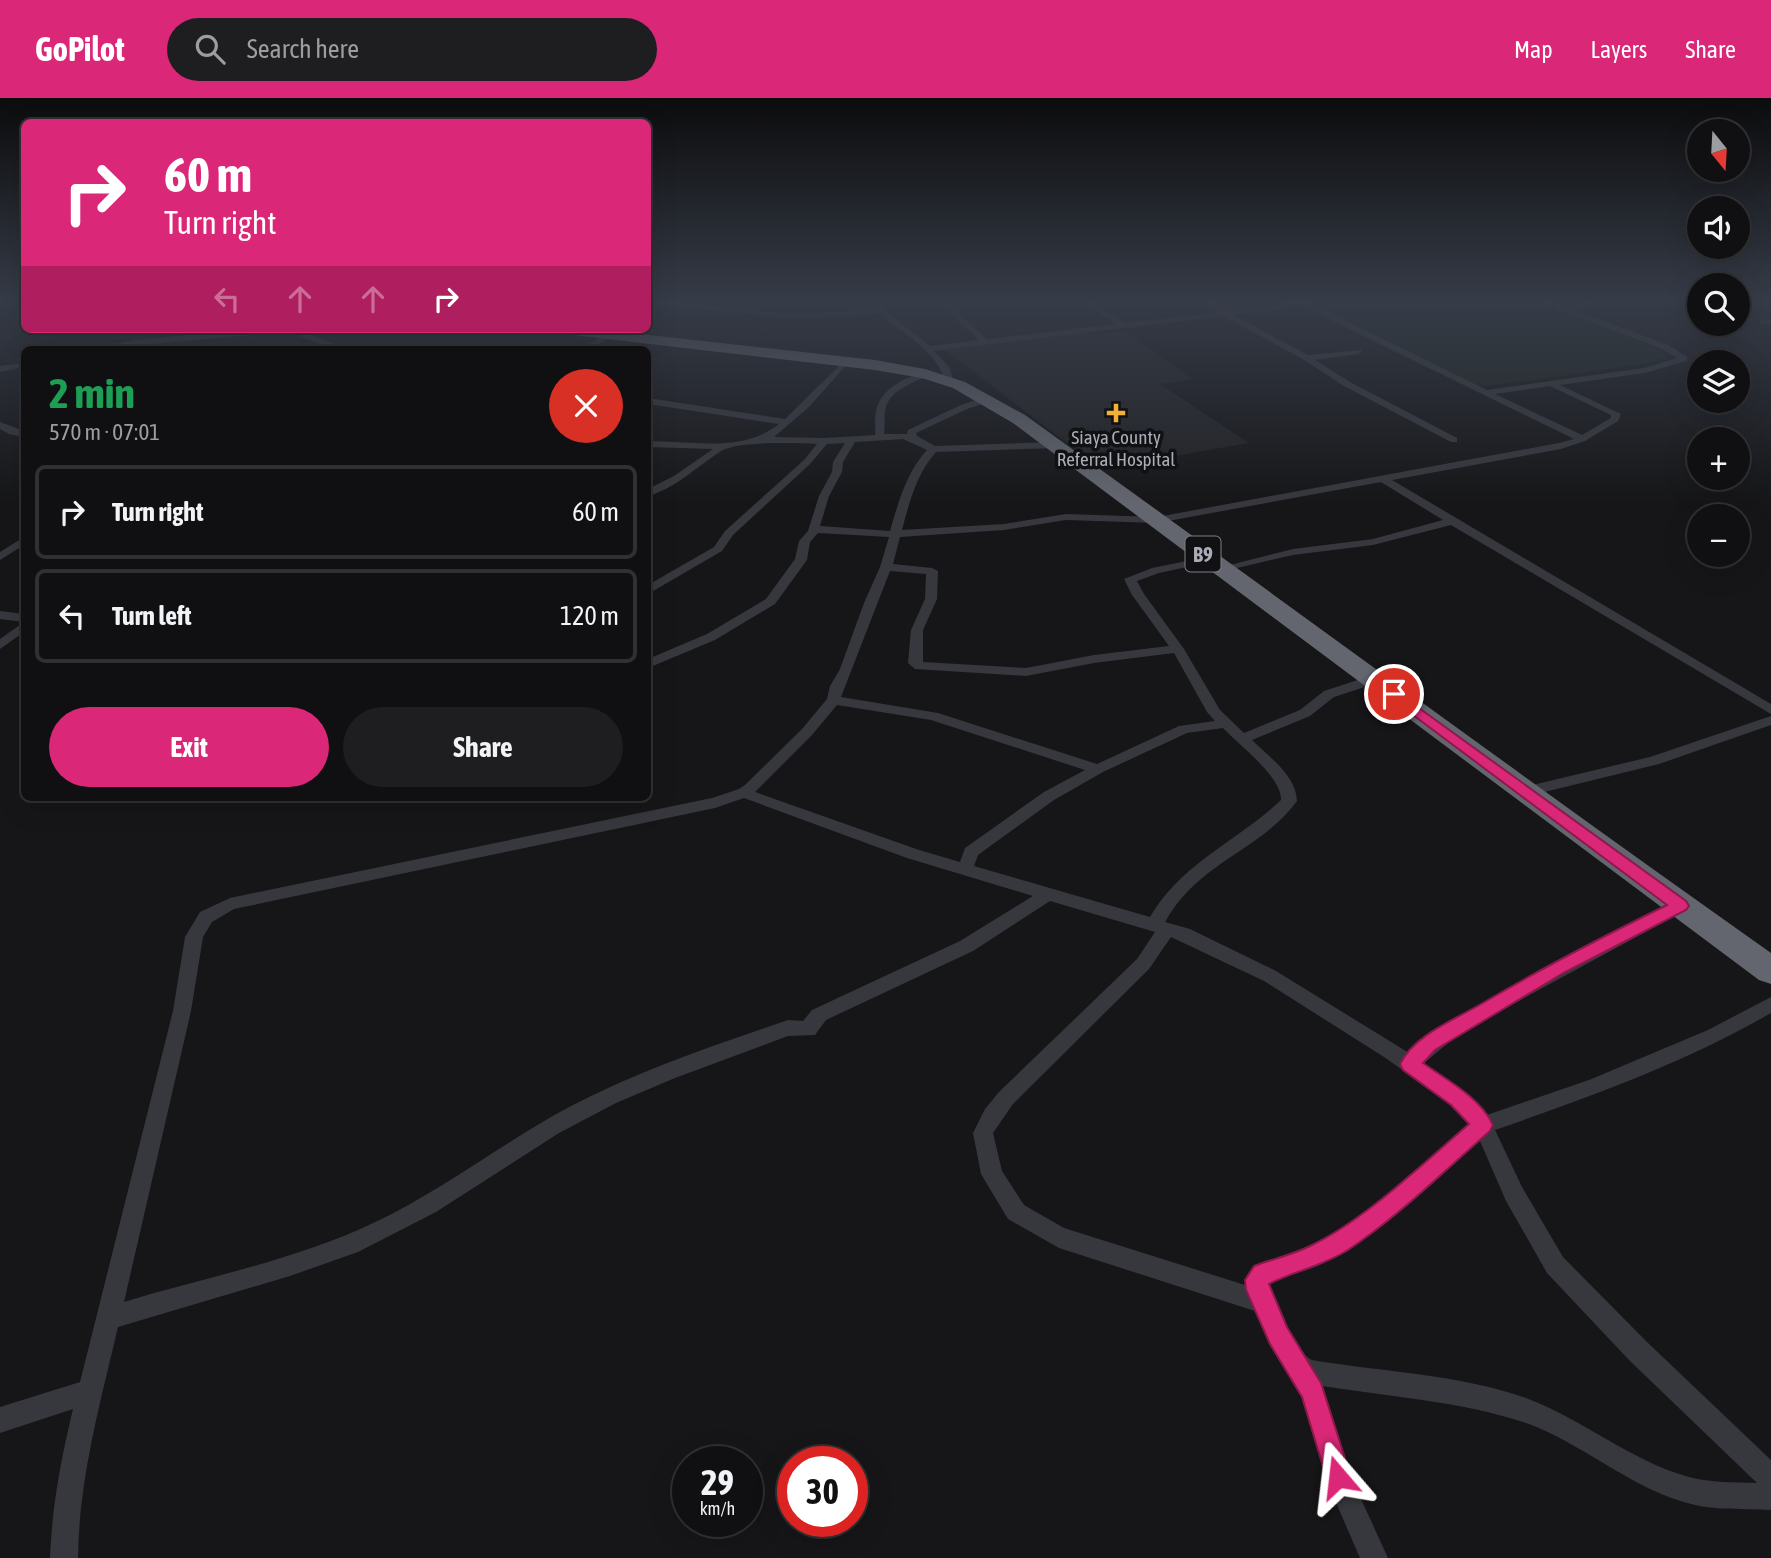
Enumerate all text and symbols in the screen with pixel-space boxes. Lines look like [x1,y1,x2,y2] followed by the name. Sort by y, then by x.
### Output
[167,18,657,81] search box
[35,30,125,68] text: GoPilot
[191,30,229,68] icon: search
[247,34,359,64] text: Search here
[1514,36,1553,63] text: Map
[1591,36,1647,63] text: Layers
[1685,36,1736,63] text: Share
[1687,119,1750,182] north arrow
[1687,119,1750,567] map controls
[164,146,252,202] text: 60 m
[49,147,140,238] icon: right
[1687,196,1750,259] button: sound
[164,204,277,241] text: Turn right
[1687,273,1750,336] button: search
[208,280,246,318] icon: left
[281,280,319,318] icon: ahead
[354,280,392,318] icon: ahead
[427,280,465,318] icon: right
[1687,350,1750,413] button: layers
[49,369,135,417] text: 2 min
[549,369,623,443] button: close
[1106,403,1126,423] marker: Siaya County Referral Hospital
[49,419,160,445] text: 570 m · 07:01
[1057,426,1175,470] place label: Siaya County Referral Hospital
[1687,427,1750,490] button: +
[53,493,91,531] icon: right
[112,497,203,527] text: Turn right
[572,497,619,527] text: 60 m
[1687,504,1750,567] button: −
[1186,536,1220,572] road number: B9
[53,597,91,635] icon: left
[112,601,192,631] text: Turn left
[560,601,619,631] text: 120 m
[1364,664,1424,724] pin
[1375,675,1413,713] icon: arrive
[49,707,329,787] button: Exit
[343,707,623,787] button: Share
[1301,1440,1375,1514] position arrow
[777,1446,868,1537] speed limit sign: 30
[701,1462,734,1502] text: 29
[700,1498,735,1519] text: km/h

